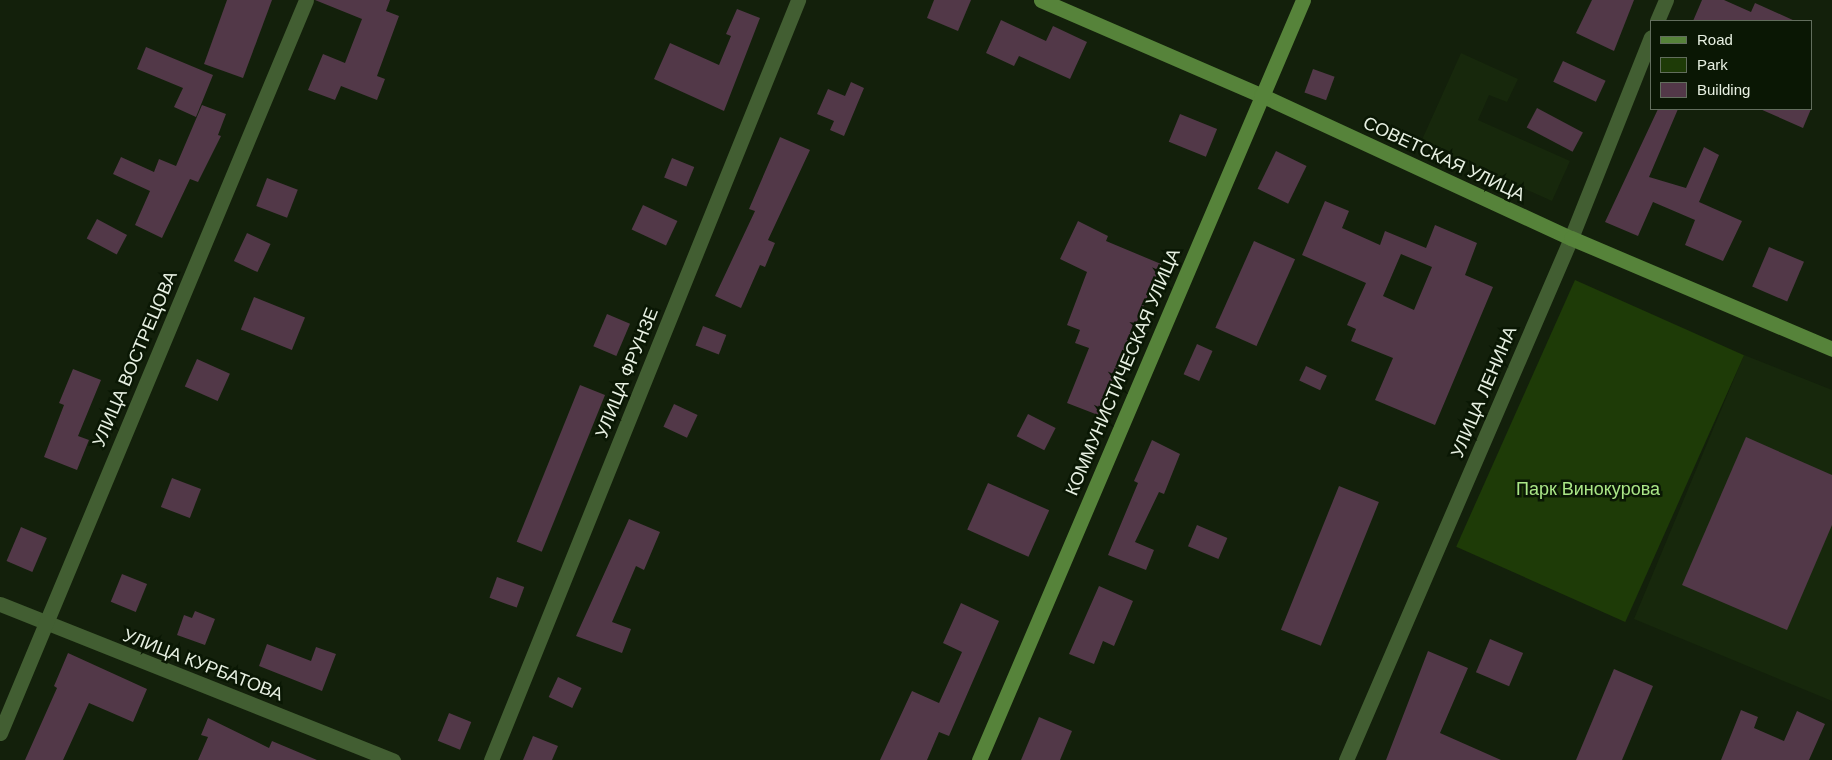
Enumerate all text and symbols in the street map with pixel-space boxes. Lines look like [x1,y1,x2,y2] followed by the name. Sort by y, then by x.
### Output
[1650,20,1812,110] legend
[1697,31,1733,48] text: Road
[1697,56,1728,73] text: Park
[1697,81,1750,98] text: Building
[1360,112,1528,206] street label: СОВЕТСКАЯ УЛИЦА
[1061,245,1185,499] street label: КОММУНИСТИЧЕСКАЯ УЛИЦА
[88,268,182,450] street label: УЛИЦА ВОСТРЕЦОВА
[591,305,663,441] street label: УЛИЦА ФРУНЗЕ
[1447,323,1521,461] street label: УЛИЦА ЛЕНИНА
[1516,478,1660,500] park label: Парк Винокурова
[120,625,286,705] street label: УЛИЦА КУРБАТОВА

